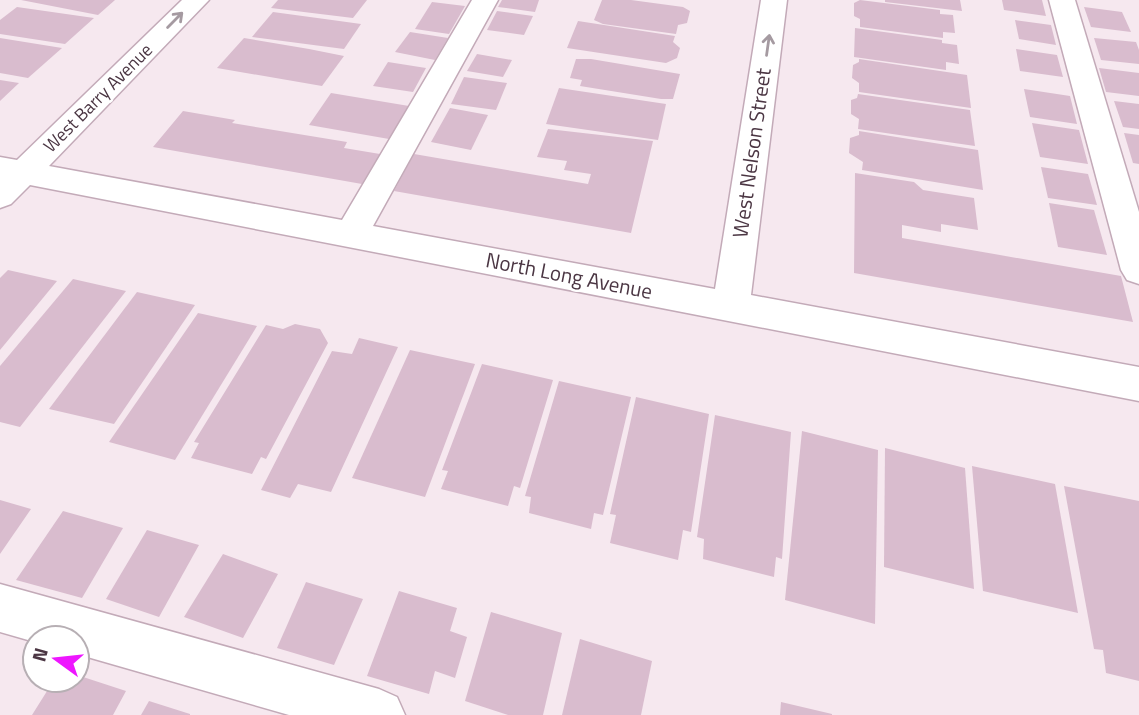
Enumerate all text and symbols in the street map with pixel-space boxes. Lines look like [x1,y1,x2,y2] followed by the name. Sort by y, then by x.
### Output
[167,12,184,29] one-way arrow
[761,34,774,57] one-way arrow
[37,37,158,158] street label: West Barry Avenue
[723,65,779,240] street label: West Nelson Street
[483,243,655,307] street label: North Long Avenue
[21,624,91,694] north arrow
[23,644,55,665] text: N

